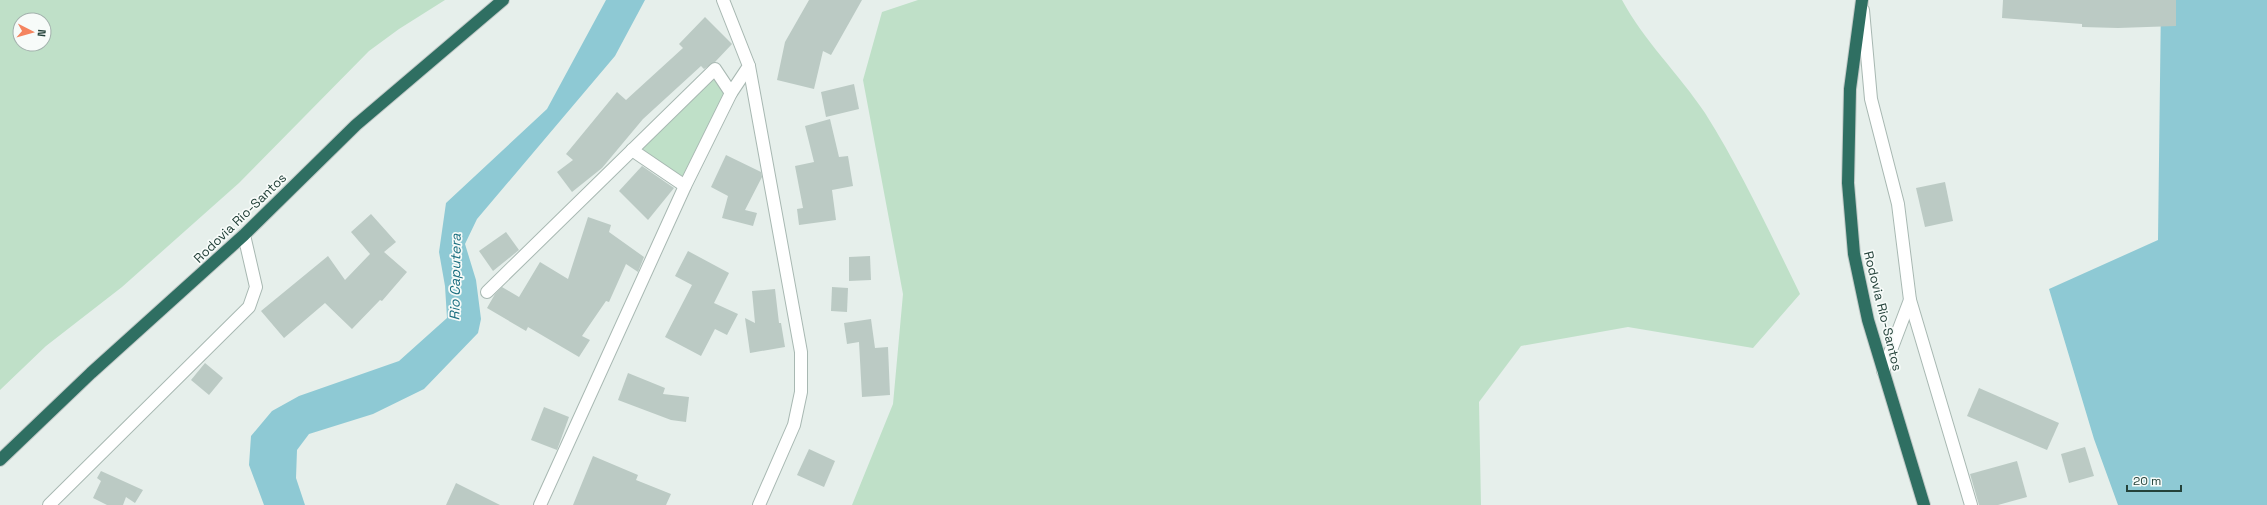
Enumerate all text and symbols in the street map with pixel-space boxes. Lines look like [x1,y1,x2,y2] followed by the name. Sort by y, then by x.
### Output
[12,12,52,52] north arrow
[35,29,49,37] text: N
[190,169,290,267] street label: Rodovia Rio-Santos
[445,233,465,321] water label: Rio Caputera
[1860,249,1906,373] street label: Rodovia Rio-Santos
[2127,467,2181,493] scale bar
[2133,473,2161,489] text: 20 m

